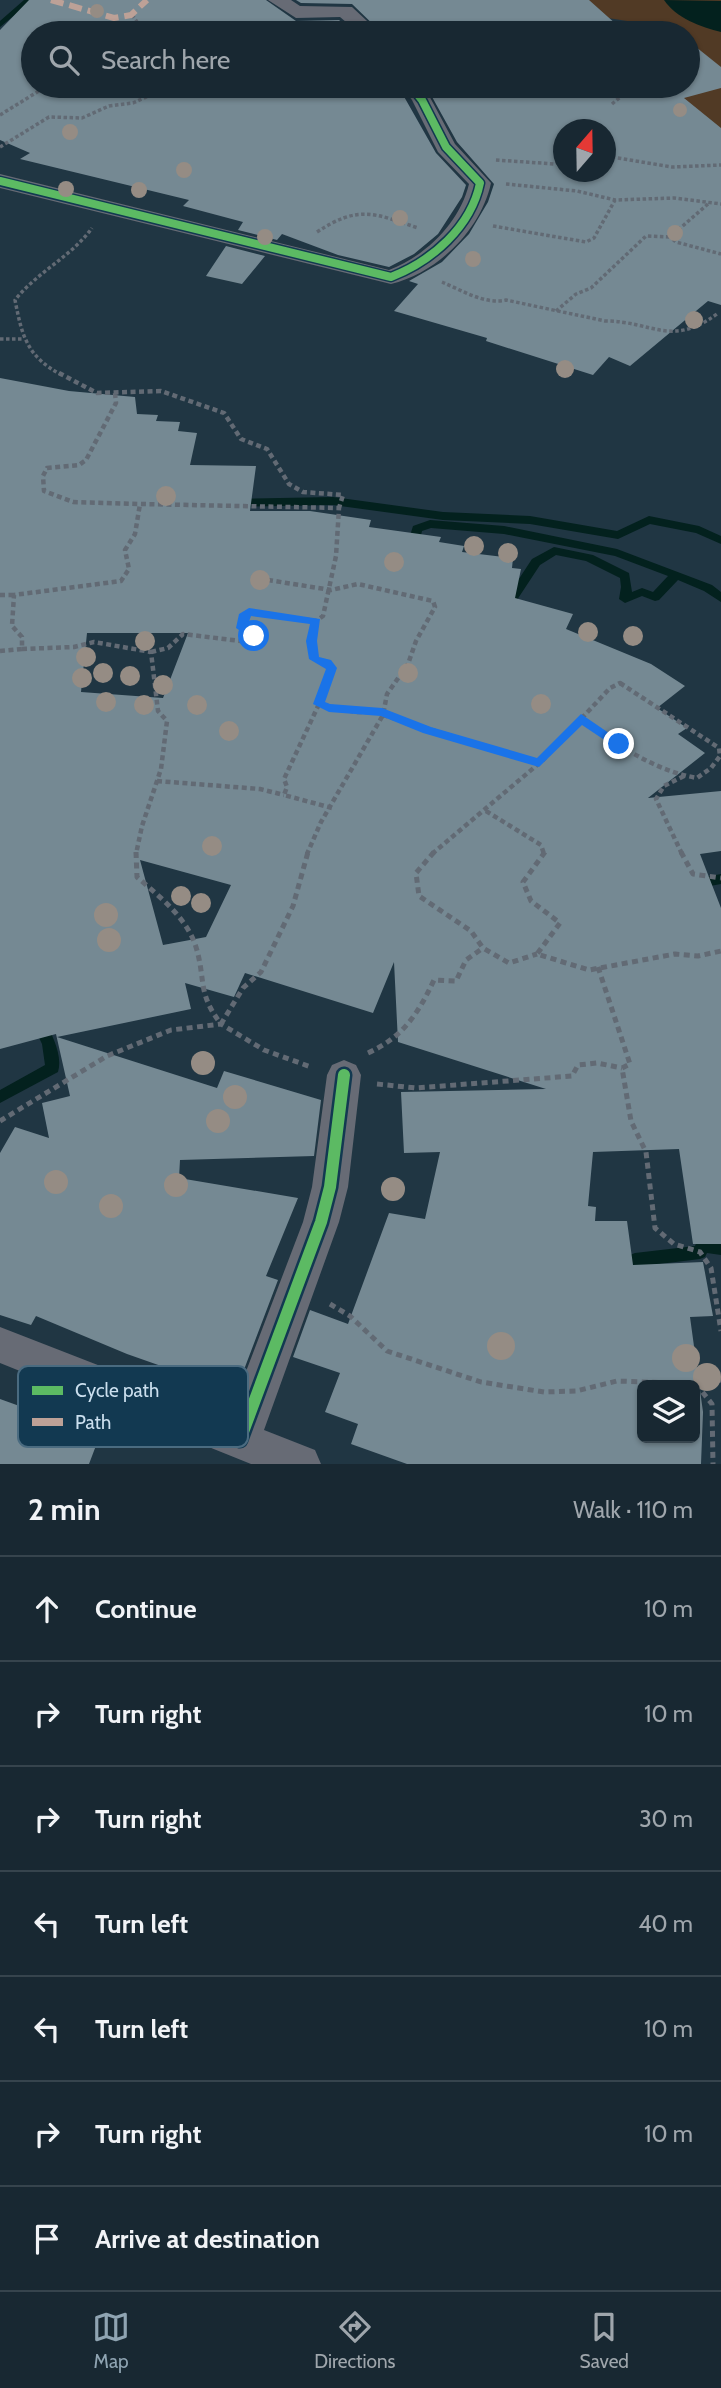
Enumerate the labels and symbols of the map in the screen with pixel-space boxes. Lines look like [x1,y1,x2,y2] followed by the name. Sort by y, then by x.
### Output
[553,119,616,182] north arrow
[238,620,269,651] route start
[603,728,634,759] route end
[18,1366,248,1447] legend
[75,1379,159,1402] text: Cycle path
[75,1411,111,1434] text: Path

